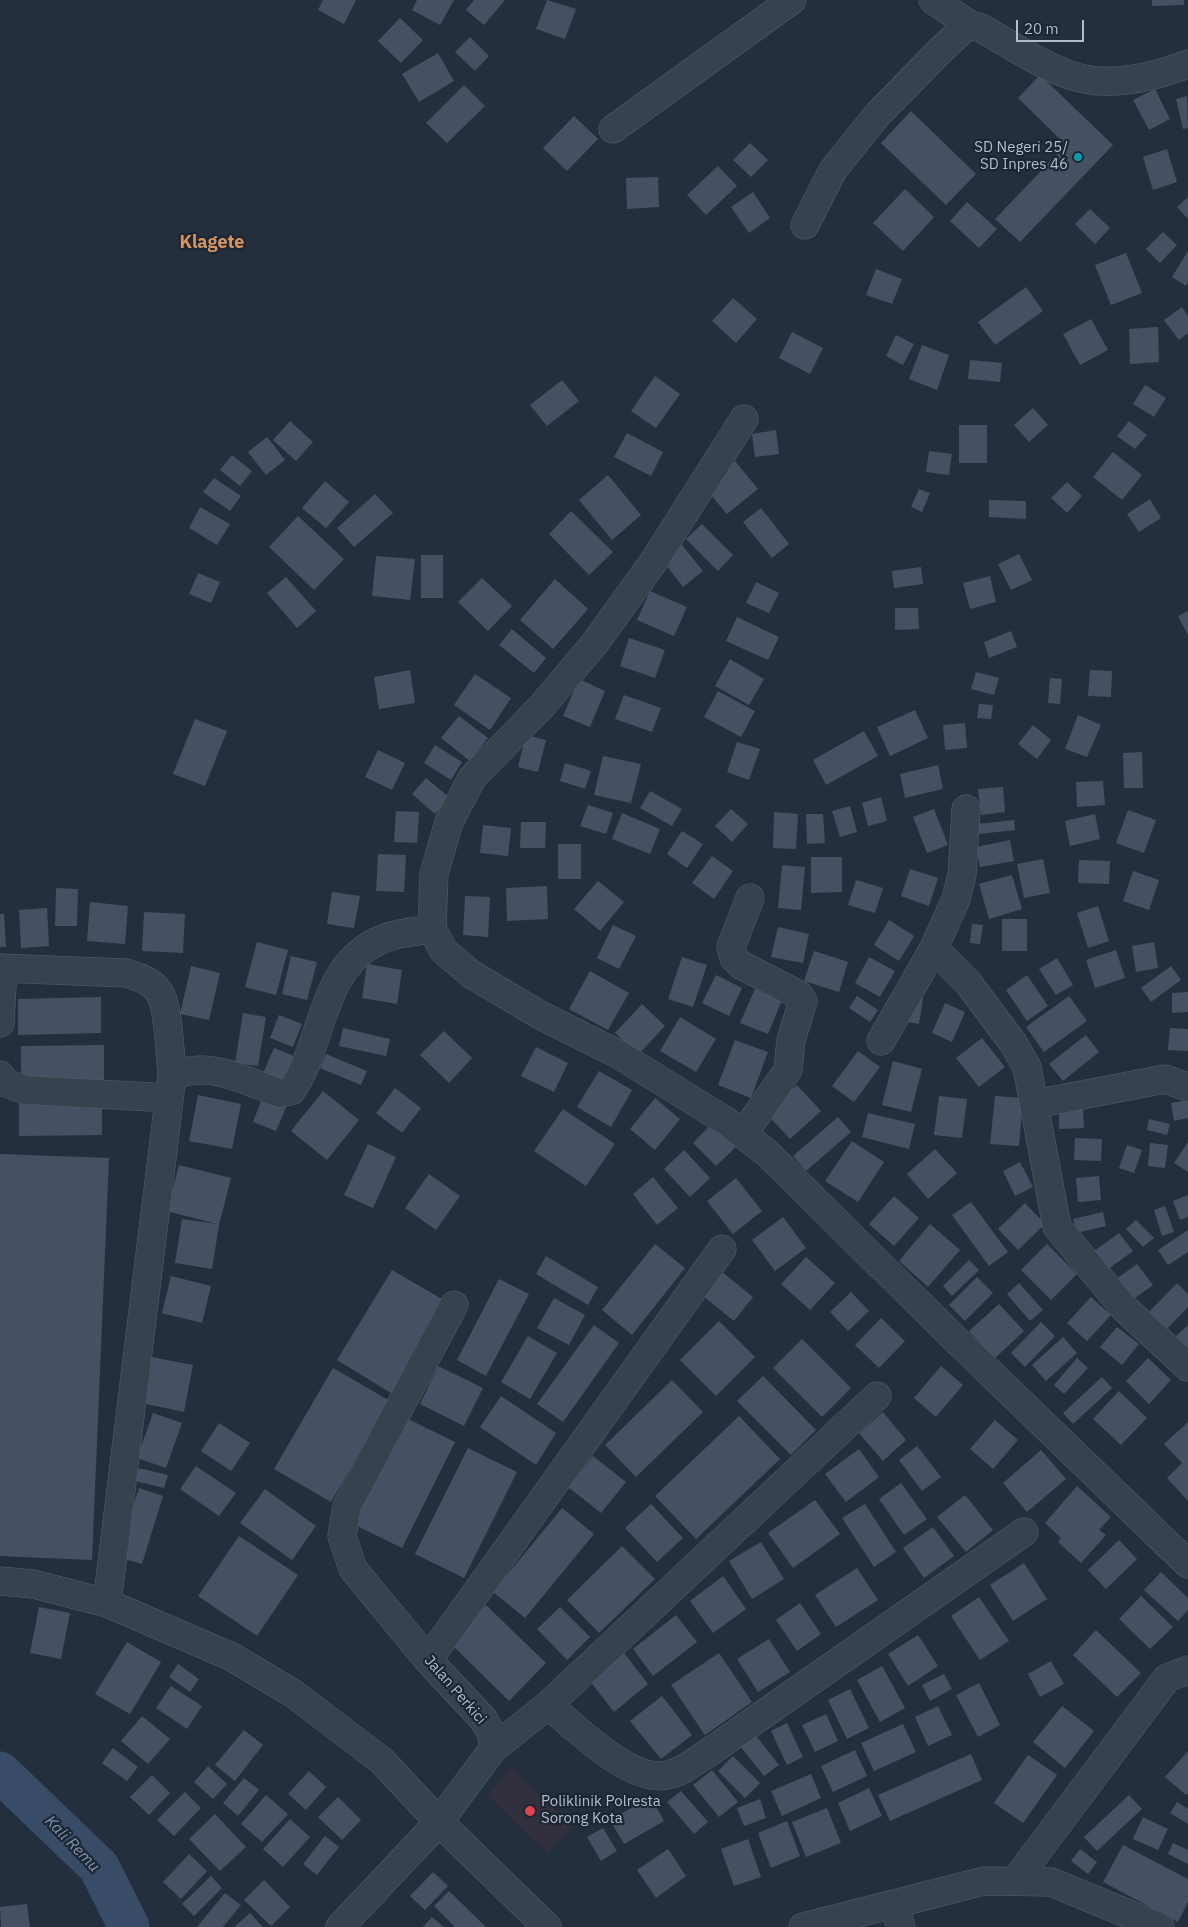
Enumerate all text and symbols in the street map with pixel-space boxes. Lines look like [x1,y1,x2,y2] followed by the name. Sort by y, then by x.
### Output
[1018,10,1086,42] scale bar
[1024,19,1059,38] text: 20 m
[974,139,1068,174] place label: SD Negeri 25/ SD Inpres 46
[1072,151,1084,163] marker: SD Negeri 25/ SD Inpres 46
[180,232,244,254] district label: Klagete
[420,1652,490,1728] street label: Jalan Perkici
[541,1793,661,1828] place label: Poliklinik Polresta Sorong Kota
[523,1804,537,1818] marker: Poliklinik Polresta Sorong Kota
[40,1812,104,1876] water label: Kali Remu

